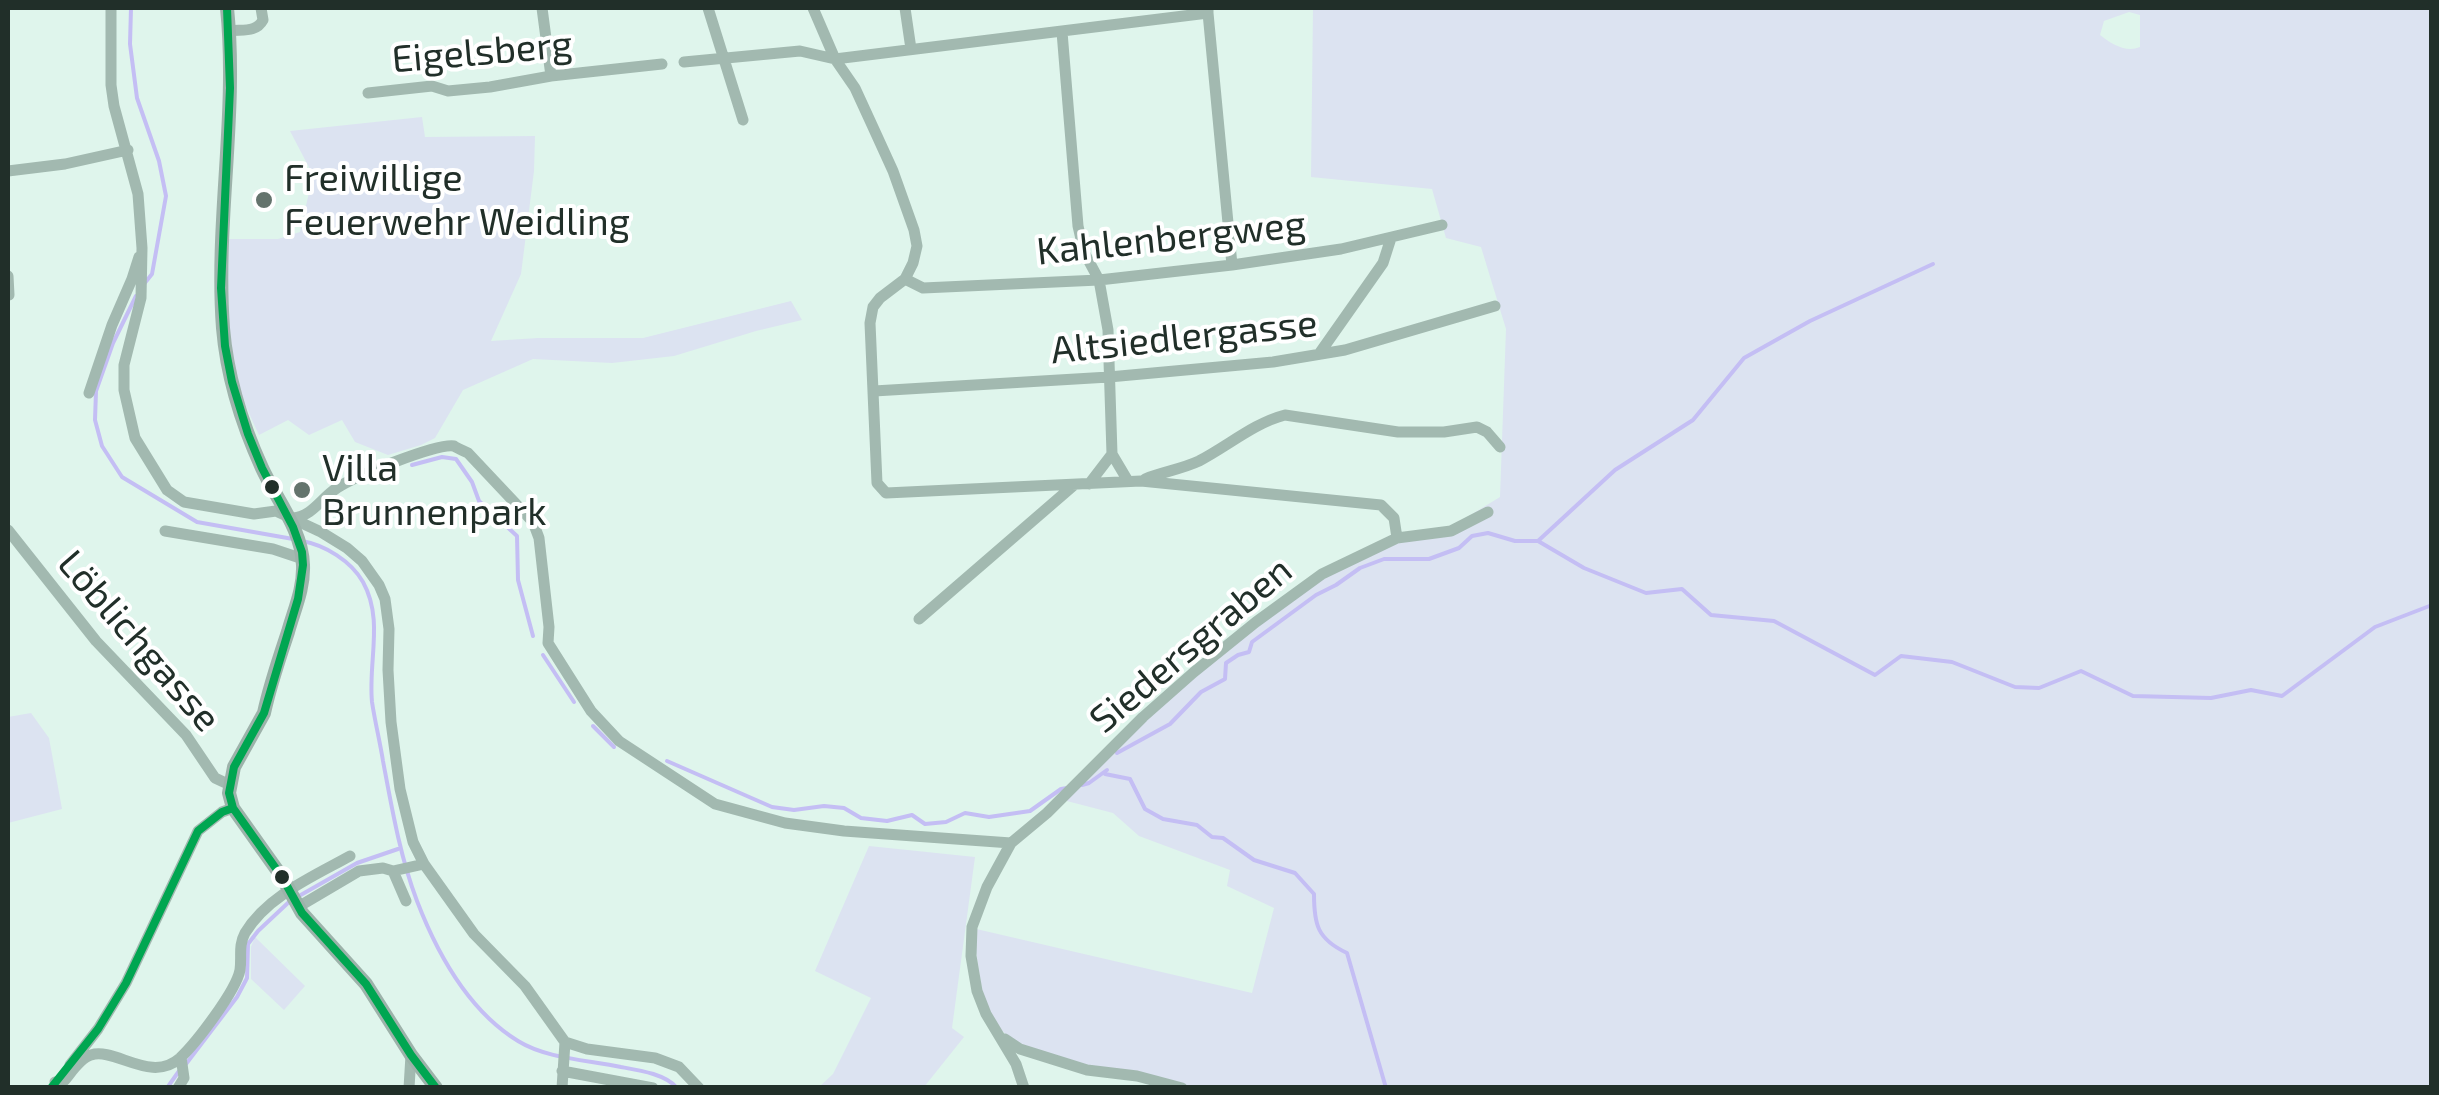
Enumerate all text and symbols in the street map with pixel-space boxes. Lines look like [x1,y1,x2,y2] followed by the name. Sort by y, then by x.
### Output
[390,21,574,83] street label: Eigelsberg
[284,155,630,244] place label: Freiwillige Feuerwehr Weidling
[253,189,275,211] marker: Freiwillige Feuerwehr Weidling
[1034,201,1308,275] street label: Kahlenbergweg
[1048,300,1320,374] street label: Altsiedlergasse
[322,445,547,534] place label: Villa Brunnenpark
[262,477,282,497] unlabelled marker
[291,479,313,501] marker: Villa Brunnenpark
[48,541,230,741] street label: Löblichgasse
[1081,547,1301,743] street label: Siedersgraben
[272,867,292,887] unlabelled marker

